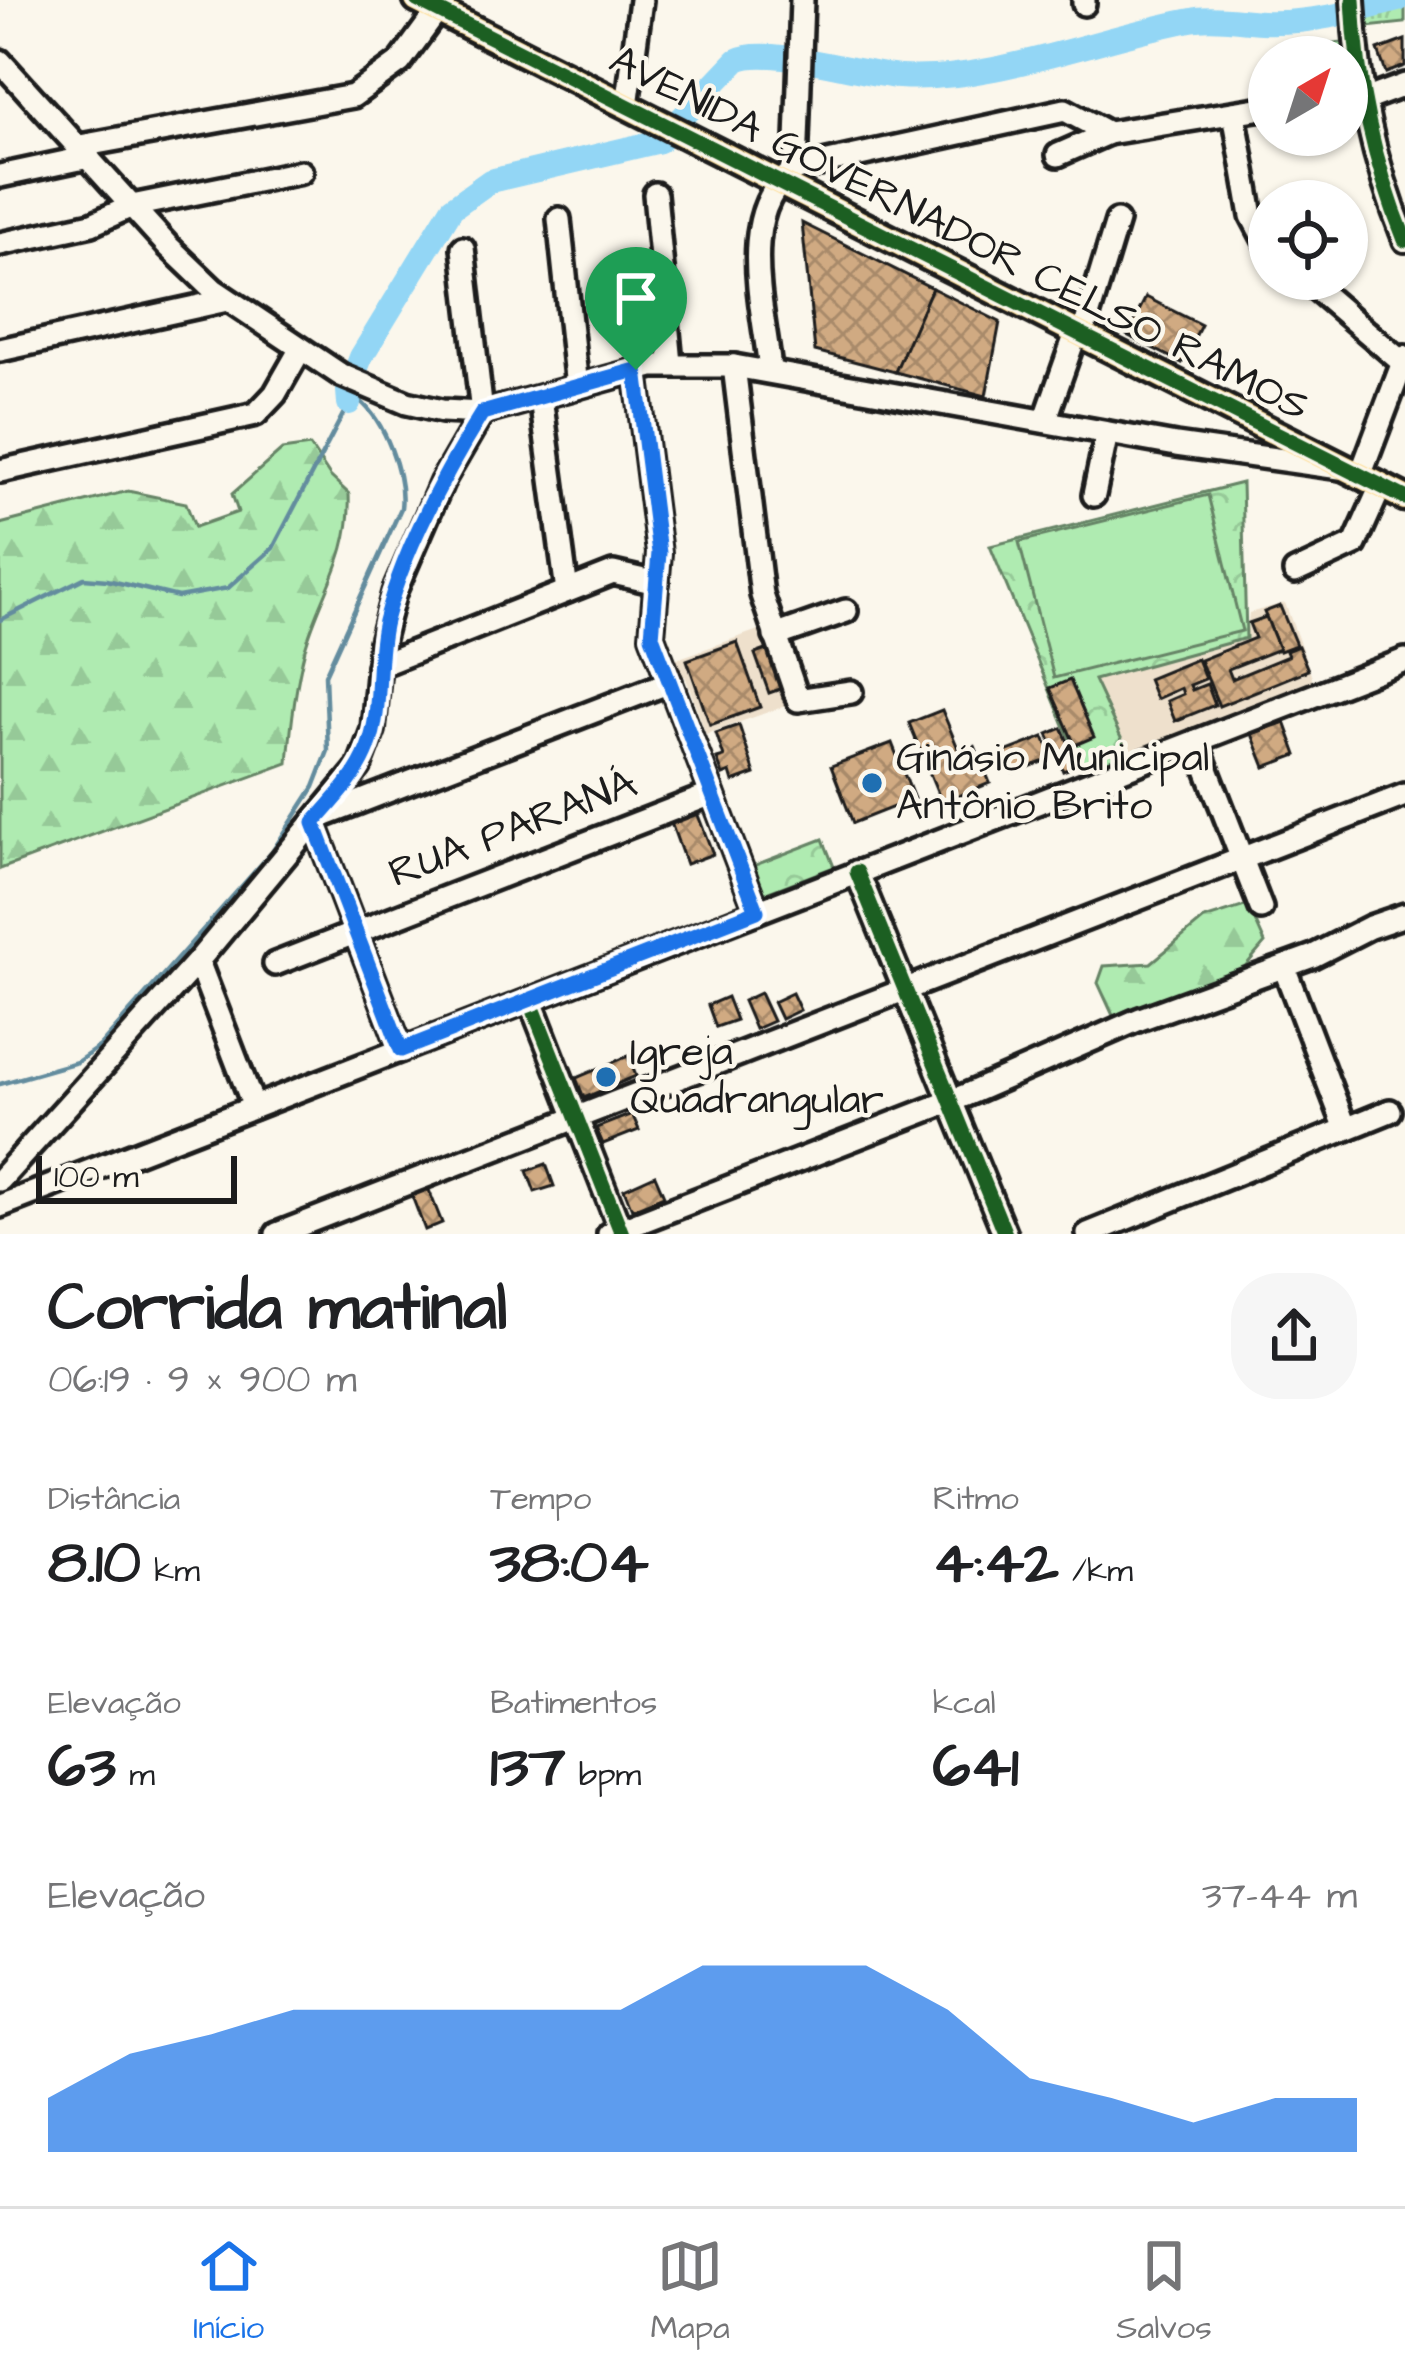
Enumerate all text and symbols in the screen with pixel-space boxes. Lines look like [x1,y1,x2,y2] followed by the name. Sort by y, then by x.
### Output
[599,32,1319,436] street label: AVENIDA GOVERNADOR CELSO RAMOS
[1248,36,1368,156] north arrow
[1248,36,1368,300] map controls
[1248,180,1368,300] button: locate
[585,247,687,370] pin
[603,265,669,331] icon: arrive
[896,730,1209,836] place label: Ginásio Municipal Antônio Brito
[381,755,645,903] street label: RUA PARANÁ
[859,770,885,796] marker: Ginásio Municipal Antônio Brito
[630,1024,884,1130] place label: Igreja Quadrangular
[593,1064,619,1090] marker: Igreja Quadrangular
[36,1150,237,1203] scale bar
[54,1154,139,1200] text: 100 m
[48,1263,507,1355] text: Corrida matinal
[1231,1273,1357,1399] button: share
[48,1354,357,1408] text: 06:19 · 9 × 900 m
[48,1476,180,1522] text: Distância
[490,1476,591,1522] text: Tempo
[933,1476,1019,1522] text: Ritmo
[48,1522,141,1605] text: 8.10
[490,1522,648,1605] text: 38:04
[933,1522,1059,1605] text: 4:42
[141,1548,200,1594] text: km
[1059,1548,1133,1594] text: /km
[48,1680,181,1726] text: Elevação
[490,1680,657,1726] text: Batimentos
[933,1680,996,1726] text: kcal
[48,1726,116,1809] text: 63
[490,1726,565,1809] text: 137
[933,1726,1019,1809] text: 641
[116,1752,155,1798] text: m
[565,1752,641,1798] text: bpm
[48,1870,205,1924] text: Elevação
[1202,1870,1357,1924] text: 37–44 m
[193,2233,264,2351] tab: Início
[651,2233,730,2351] tab: Mapa
[1116,2233,1212,2351] tab: Salvos

